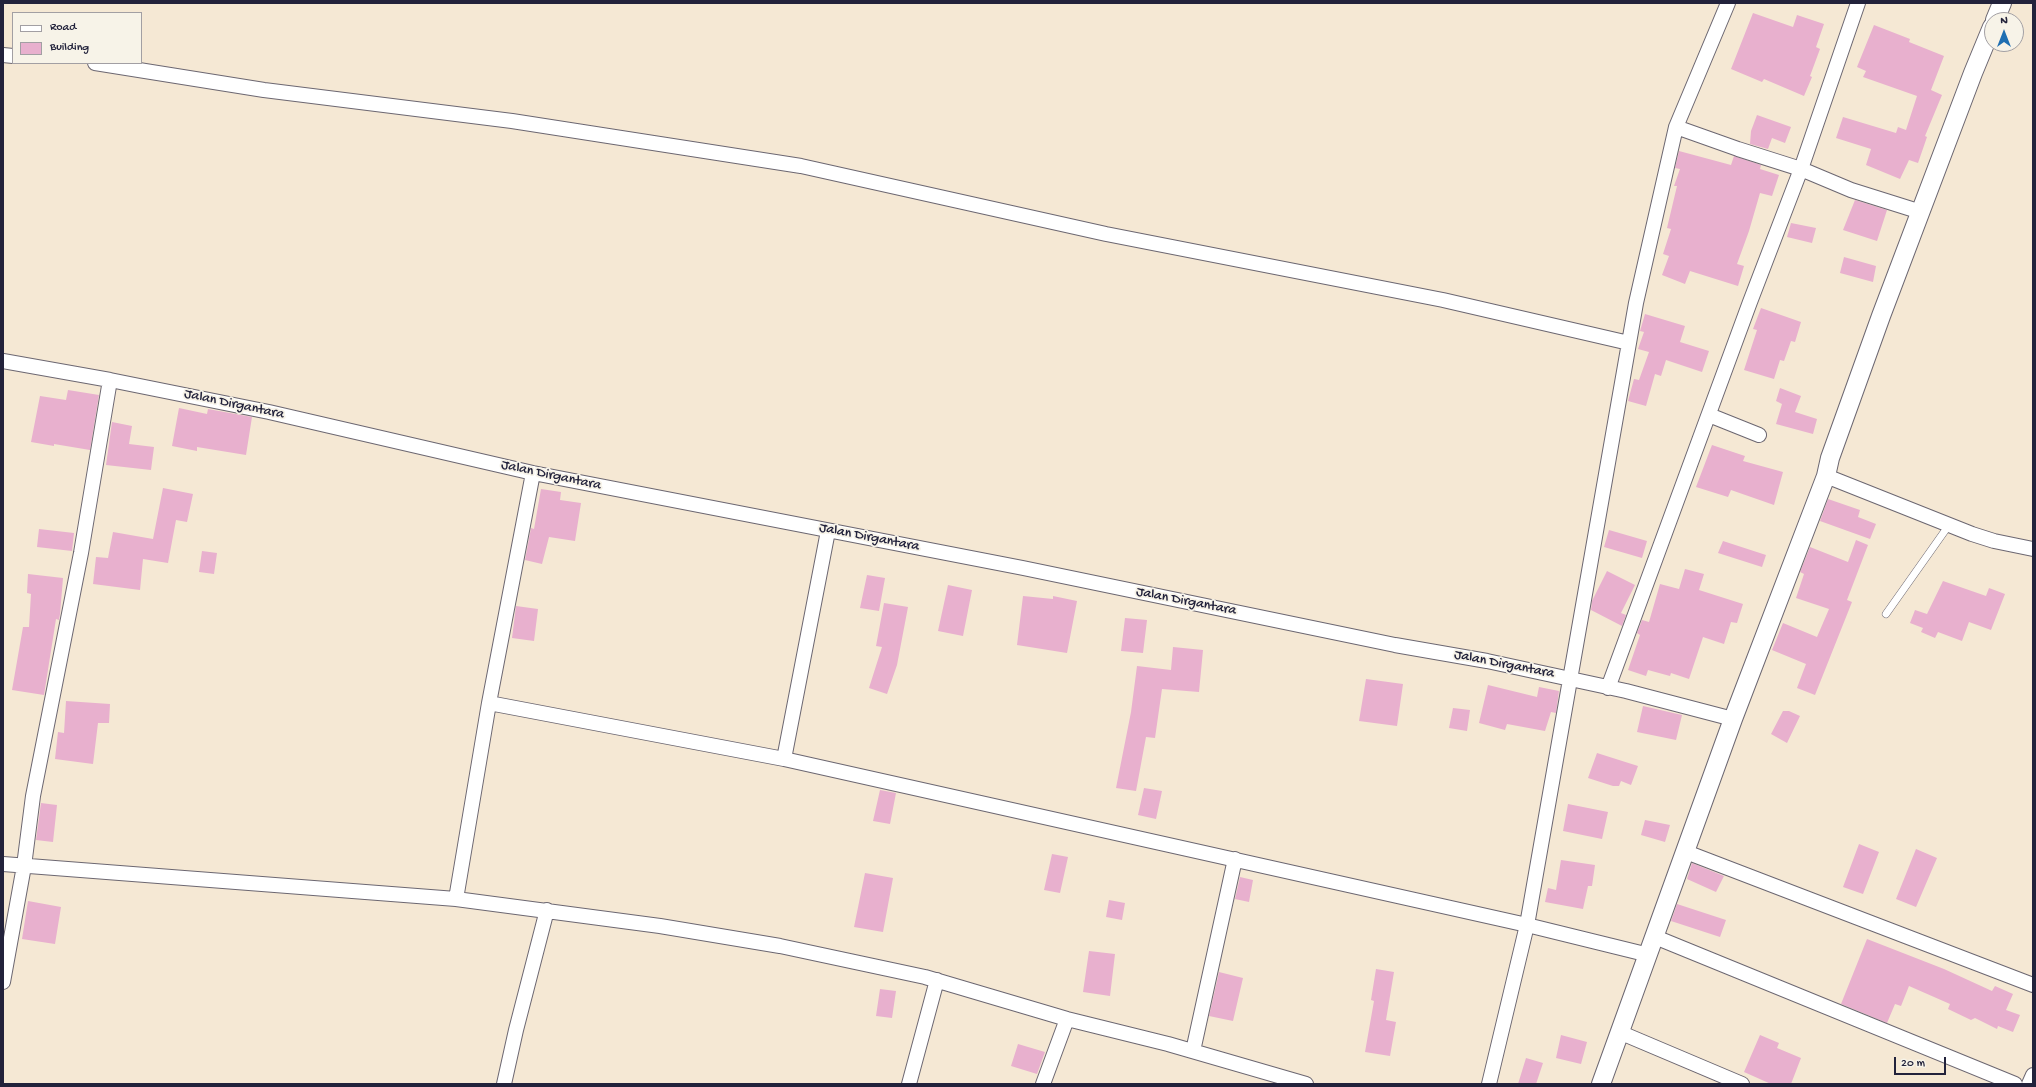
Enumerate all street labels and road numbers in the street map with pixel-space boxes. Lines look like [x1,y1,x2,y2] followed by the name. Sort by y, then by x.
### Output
[182,386,286,424] street label: Jalan Dirgantara
[499,457,603,495] street label: Jalan Dirgantara
[817,520,921,556] street label: Jalan Dirgantara
[1134,584,1238,620] street label: Jalan Dirgantara
[1452,647,1556,683] street label: Jalan Dirgantara

